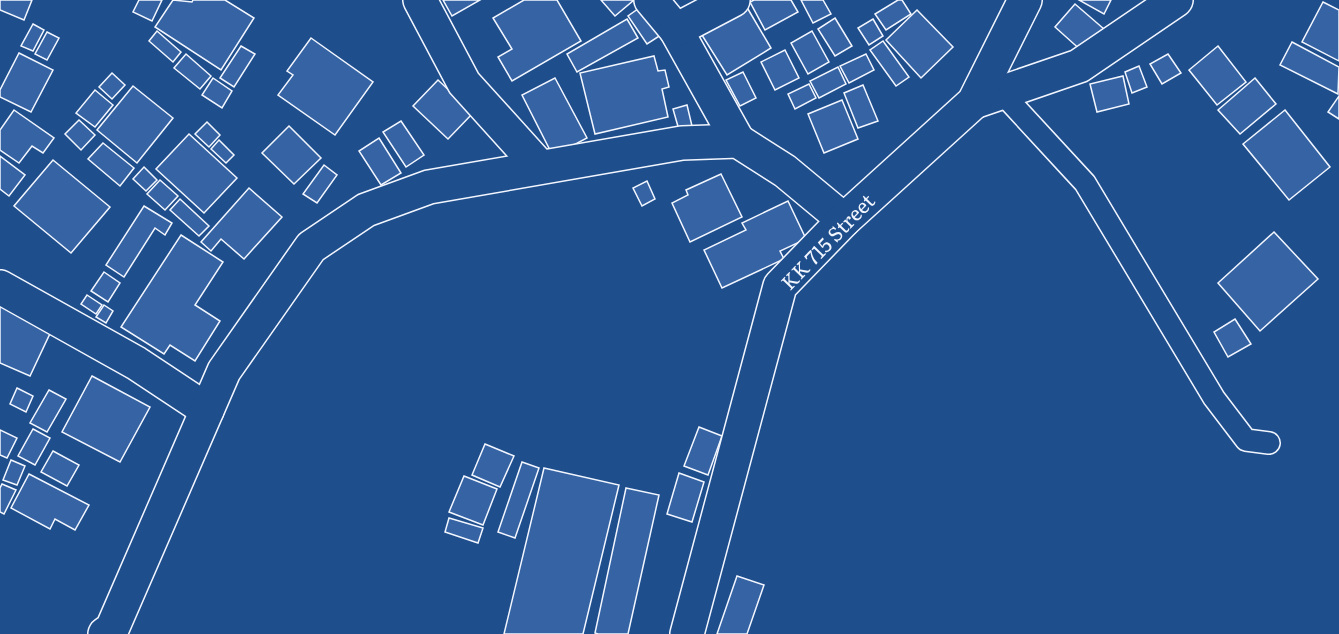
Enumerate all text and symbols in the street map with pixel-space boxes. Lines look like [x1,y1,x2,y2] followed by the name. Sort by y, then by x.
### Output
[773,186,880,296] street label: KK 715 Street

